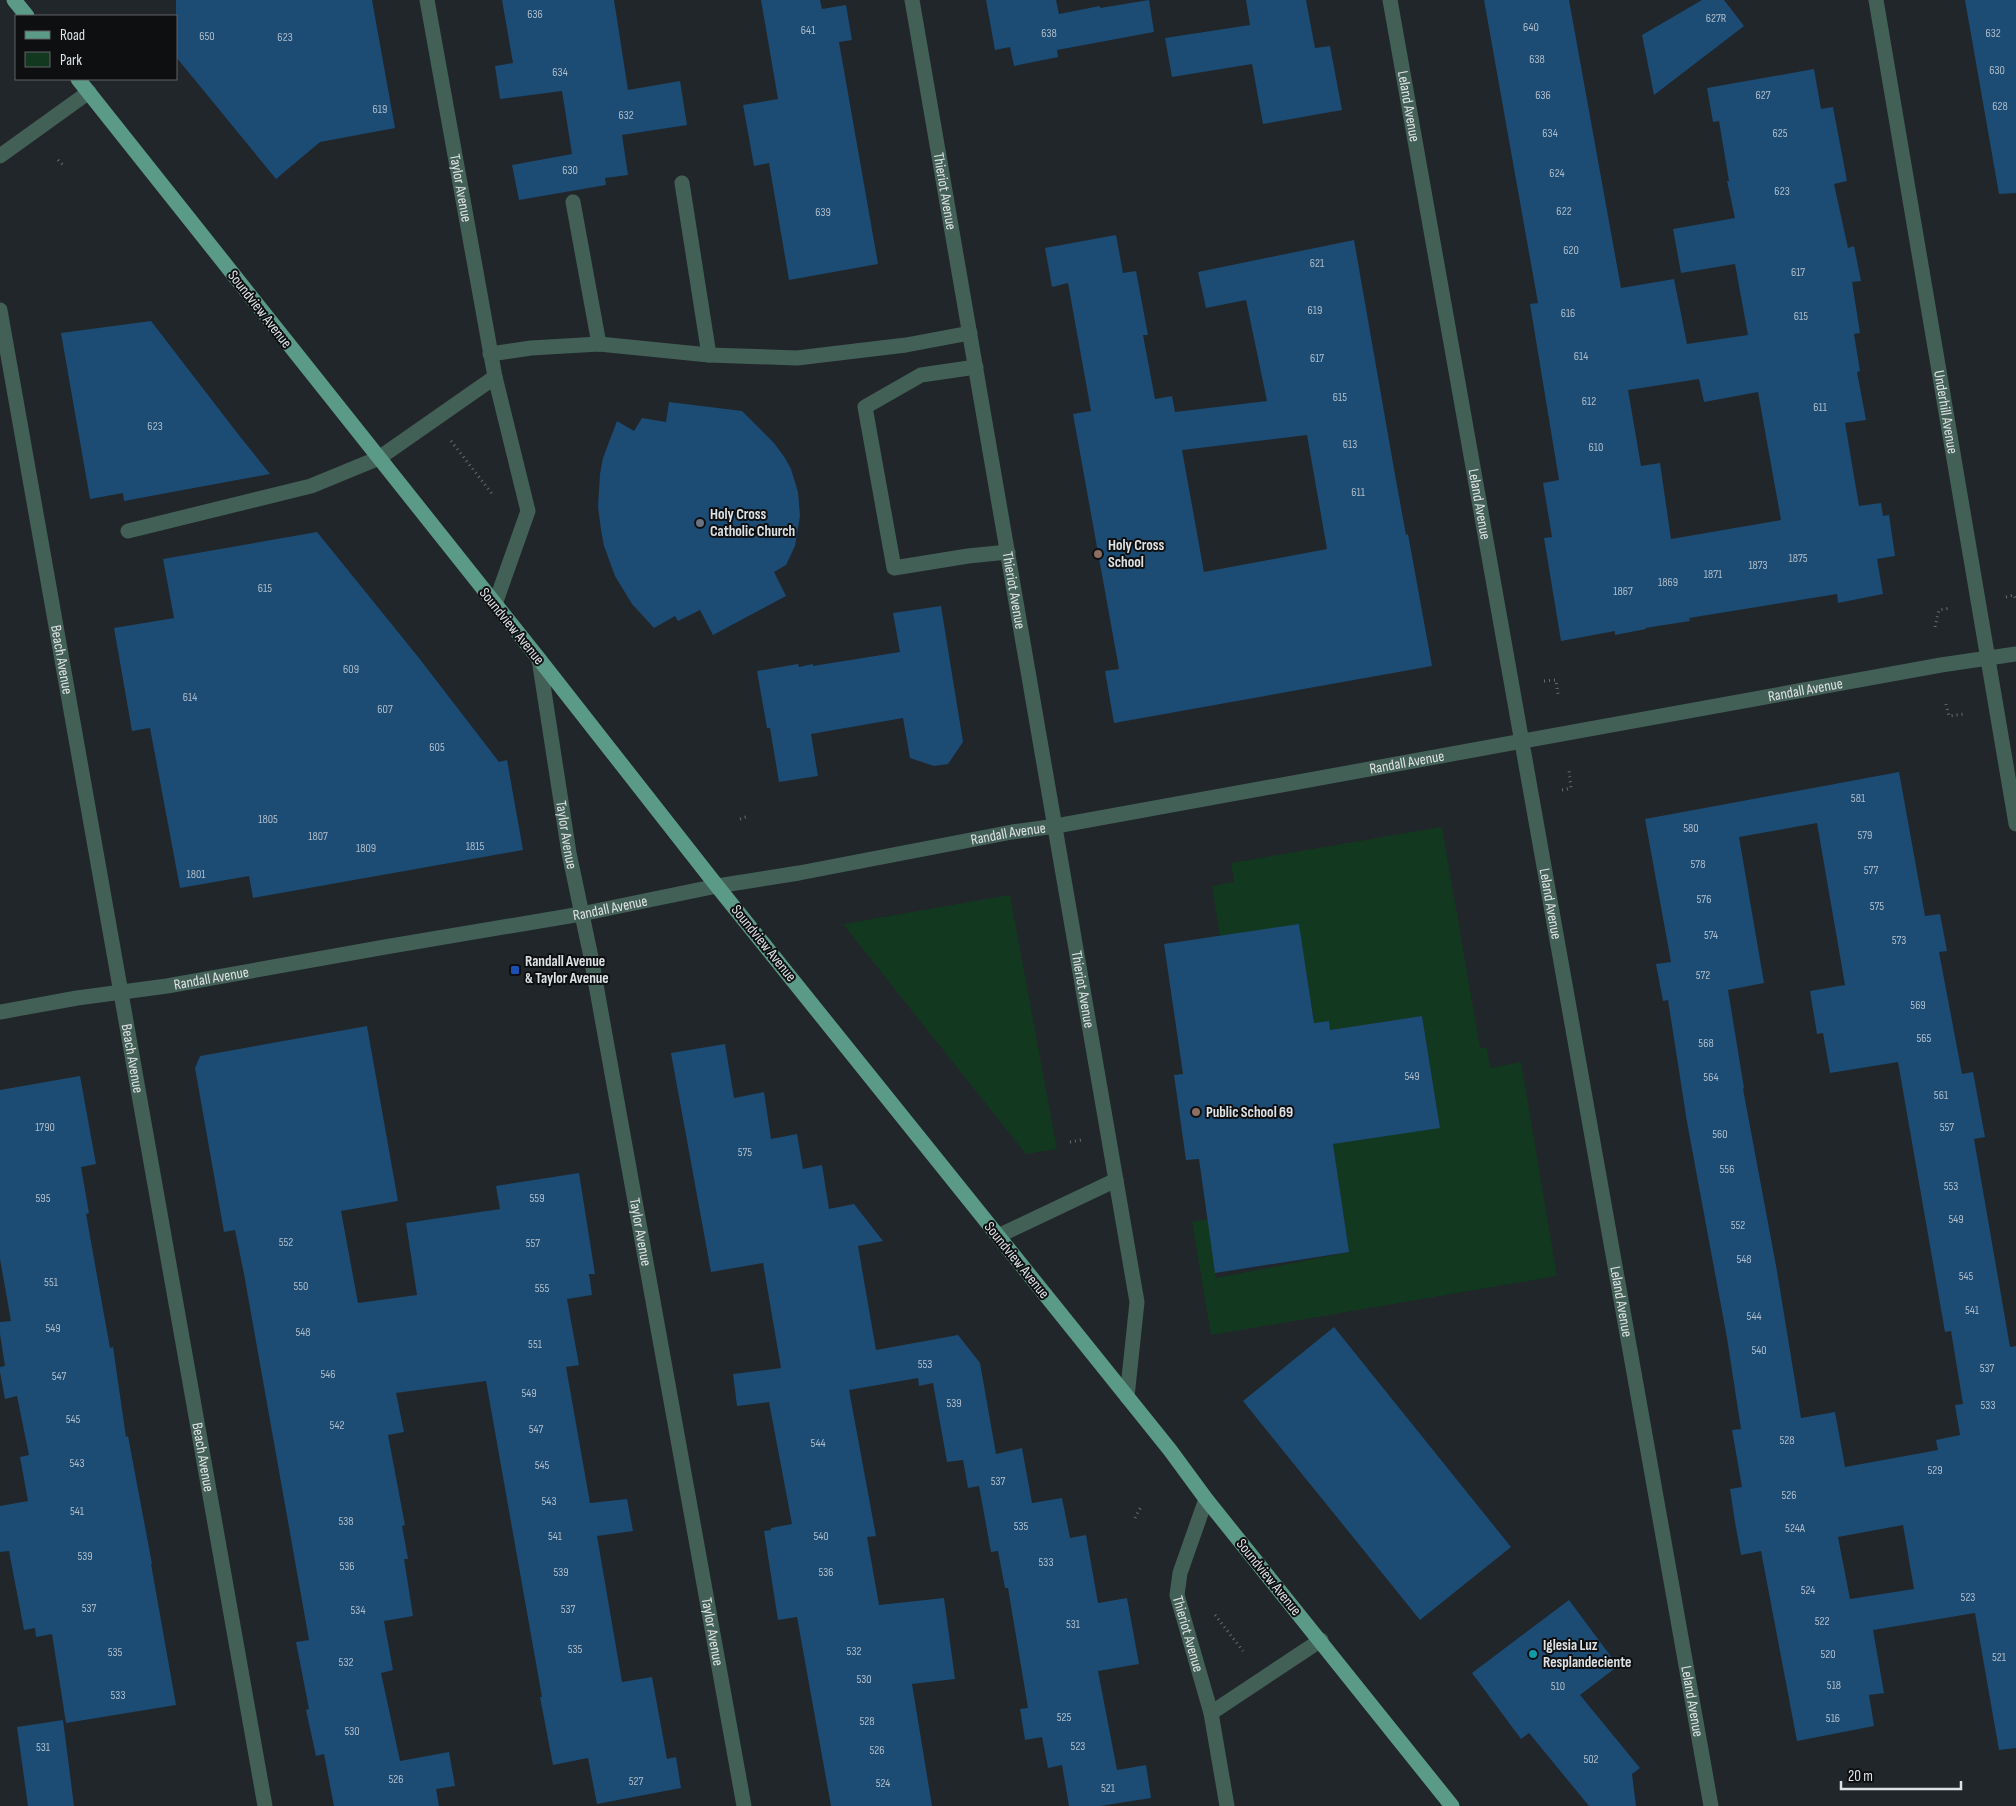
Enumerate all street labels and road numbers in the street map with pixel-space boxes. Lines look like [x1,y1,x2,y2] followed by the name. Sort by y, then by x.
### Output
[1393,69,1424,143] street label: Leland Avenue
[929,151,961,231] street label: Thieriot Avenue
[445,152,476,224] street label: Taylor Avenue
[223,267,296,352] street label: Soundview Avenue
[1929,369,1962,455] street label: Underhill Avenue
[1463,467,1495,541] street label: Leland Avenue
[997,550,1030,631] street label: Thieriot Avenue
[475,584,548,669] street label: Soundview Avenue
[46,624,77,696] street label: Beach Avenue
[1766,674,1844,706] street label: Randall Avenue
[1368,747,1446,779] street label: Randall Avenue
[551,799,581,871] street label: Taylor Avenue
[969,819,1047,850] street label: Randall Avenue
[1535,867,1566,941] street label: Leland Avenue
[571,892,649,925] street label: Randall Avenue
[727,901,800,986] street label: Soundview Avenue
[1066,949,1098,1030] street label: Thieriot Avenue
[172,963,250,995] street label: Randall Avenue
[117,1022,148,1095] street label: Beach Avenue
[625,1196,656,1268] street label: Taylor Avenue
[980,1218,1053,1303] street label: Soundview Avenue
[1605,1265,1636,1339] street label: Leland Avenue
[187,1421,218,1493] street label: Beach Avenue
[1232,1535,1305,1620] street label: Soundview Avenue
[1168,1594,1208,1674] street label: Thieriot Avenue
[697,1596,728,1667] street label: Taylor Avenue
[1676,1664,1708,1738] street label: Leland Avenue

